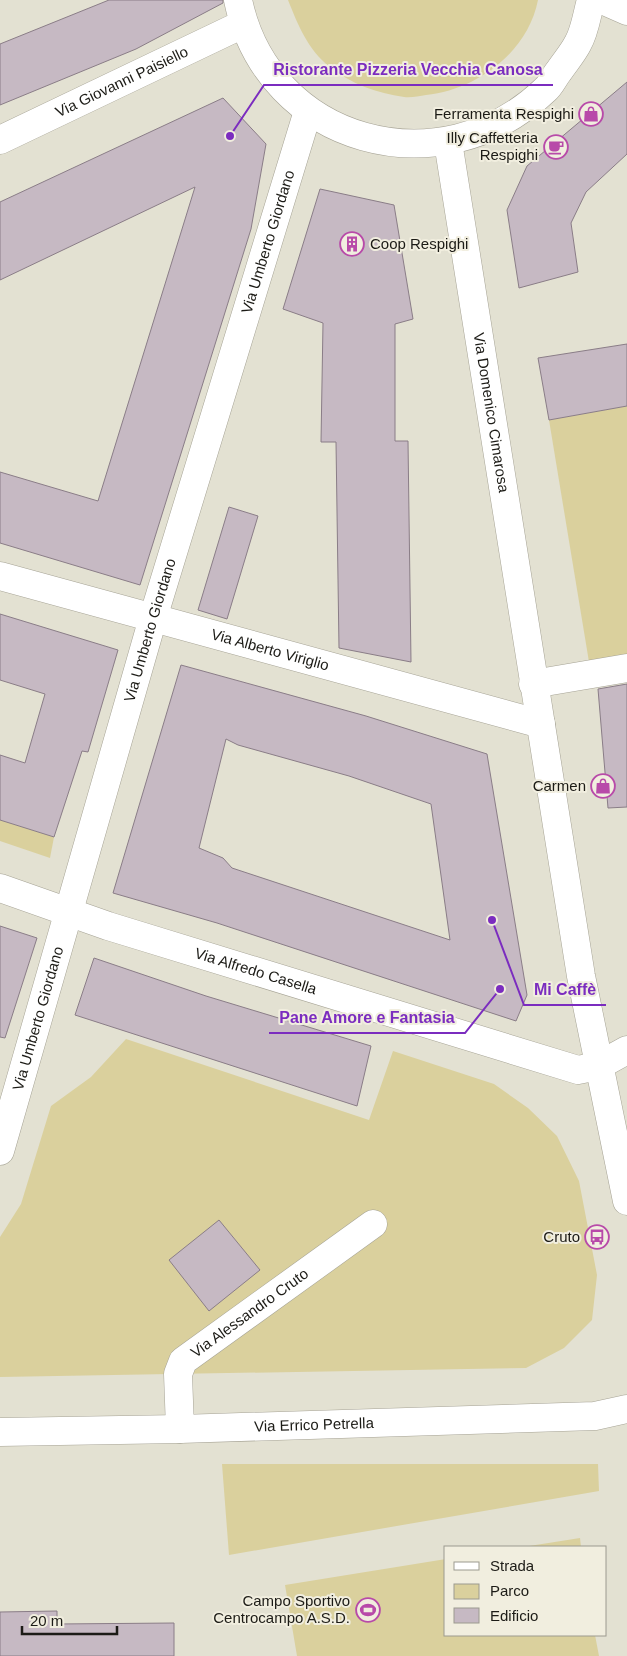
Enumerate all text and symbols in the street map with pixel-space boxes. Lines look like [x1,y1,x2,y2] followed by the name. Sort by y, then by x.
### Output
[53,43,191,120] street label: Via Giovanni Paisiello
[264,54,553,85] callout: Ristorante Pizzeria Vecchia Canosa
[273,61,543,78] text: Ristorante Pizzeria Vecchia Canosa
[578,101,604,127] shop icon: Ferramenta Respighi
[434,105,574,122] place label: Ferramenta Respighi
[447,129,539,163] place label: Illy Caffetteria Respighi
[543,134,569,160] cafe icon: Illy Caffetteria Respighi
[238,168,297,315] street label: Via Umberto Giordano
[339,231,365,257] building icon: Coop Respighi
[370,235,468,252] place label: Coop Respighi
[471,331,513,494] street label: Via Domenico Cimarosa
[120,556,179,704] street label: Via Umberto Giordano
[209,625,331,674] street label: Via Alberto Viriglio
[590,773,616,799] shop icon: Carmen
[533,777,586,794] place label: Carmen
[9,944,66,1092] street label: Via Umberto Giordano
[193,944,320,998] street label: Via Alfredo Casella
[524,974,606,1005] callout: Mi Caffè
[534,981,596,998] text: Mi Caffè
[269,1002,465,1033] callout: Pane Amore e Fantasia
[279,1009,455,1026] text: Pane Amore e Fantasia
[584,1224,610,1250] bus stop icon: Cruto
[543,1228,580,1245] place label: Cruto
[187,1265,311,1361] street label: Via Alessandro Cruto
[254,1414,375,1435] street label: Via Errico Petrella
[444,1546,607,1636] legend
[490,1557,535,1574] text: Strada
[490,1582,529,1599] text: Parco
[213,1592,350,1626] place label: Campo Sportivo Centrocampo A.S.D.
[355,1597,381,1623] sports icon: Campo Sportivo Centrocampo A.S.D.
[22,1604,118,1636] scale bar
[490,1607,538,1624] text: Edificio
[30,1612,63,1629] text: 20 m

